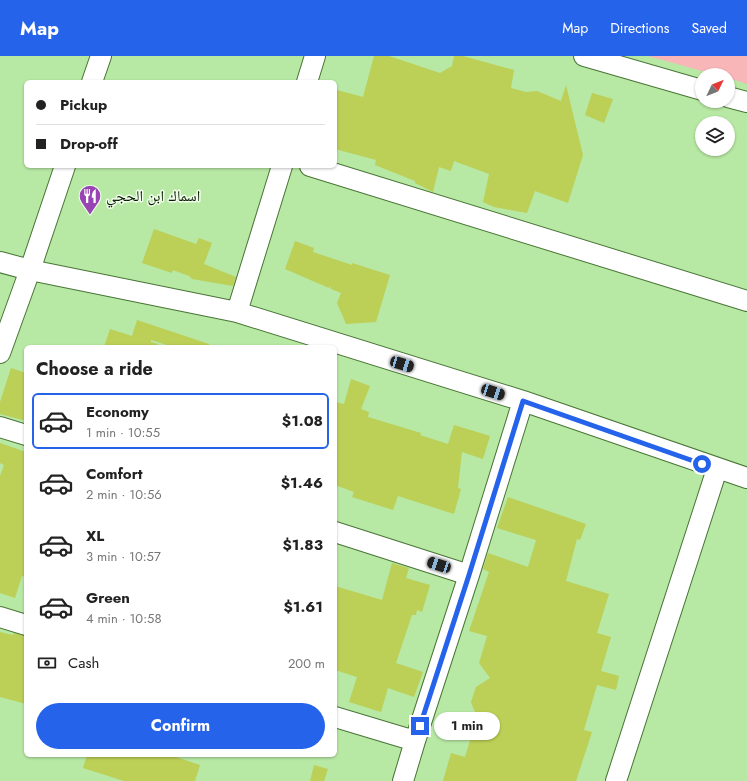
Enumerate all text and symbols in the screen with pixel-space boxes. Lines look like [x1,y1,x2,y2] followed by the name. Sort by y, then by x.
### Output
[20,15,59,42] text: Map
[562,18,588,38] text: Map
[610,18,670,38] text: Directions
[692,18,727,38] text: Saved
[695,68,735,108] north arrow
[695,68,735,156] map controls
[60,94,107,116] text: Pickup
[695,116,735,156] button: layers
[60,133,118,155] text: Drop-off
[77,183,103,216] restaurant icon: اسماك ابن الحجي
[106,185,200,208] place label: اسماك ابن الحجي
[389,355,415,373] car
[36,356,153,382] text: Choose a ride
[480,383,506,401] car
[86,401,149,423] text: Economy
[38,403,74,439] icon: car
[282,410,323,432] text: $1.08
[86,423,160,442] text: 1 min · 10:55
[693,455,711,473] route start
[86,463,143,485] text: Comfort
[38,465,74,501] icon: car
[281,472,323,494] text: $1.46
[86,485,162,504] text: 2 min · 10:56
[86,525,104,547] text: XL
[38,527,74,563] icon: car
[282,534,323,556] text: $1.83
[86,547,161,566] text: 3 min · 10:57
[426,556,452,574] car
[86,587,130,609] text: Green
[38,589,74,625] icon: car
[284,596,323,618] text: $1.61
[86,609,162,628] text: 4 min · 10:58
[36,652,58,674] icon: cash
[68,652,99,674] text: Cash
[288,654,325,673] text: 200 m
[36,703,325,749] button: Confirm
[434,712,500,740] callout: 1 min
[451,716,483,735] text: 1 min
[411,717,429,735] route end

